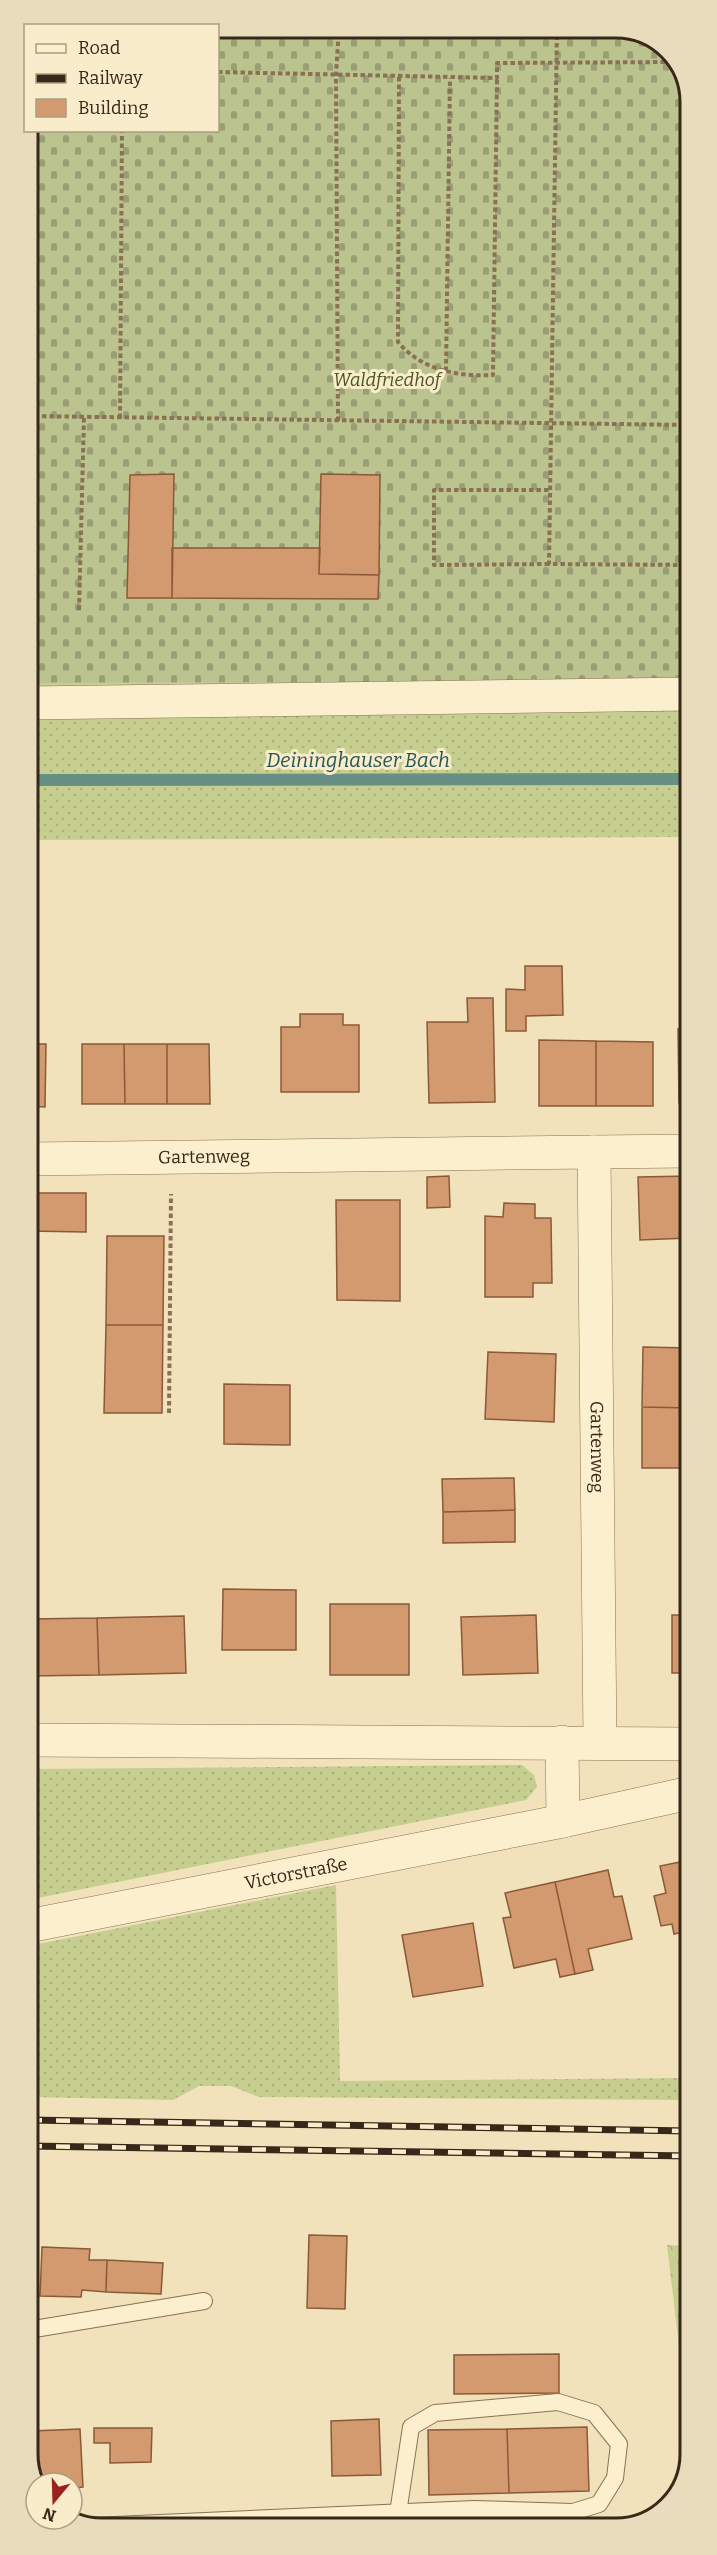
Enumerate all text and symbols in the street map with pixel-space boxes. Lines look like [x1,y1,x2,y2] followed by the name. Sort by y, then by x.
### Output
[24,24,219,132] legend
[78,37,121,59] text: Road
[78,67,143,89] text: Railway
[78,97,149,119] text: Building
[333,369,444,391] park label: Waldfriedhof
[266,748,450,772] water label: Deininghauser Bach
[158,1145,250,1168] street label: Gartenweg
[586,1401,608,1493] street label: Gartenweg
[243,1853,349,1894] street label: Victorstraße
[24,2471,84,2531] north arrow
[40,2504,58,2526] text: N

